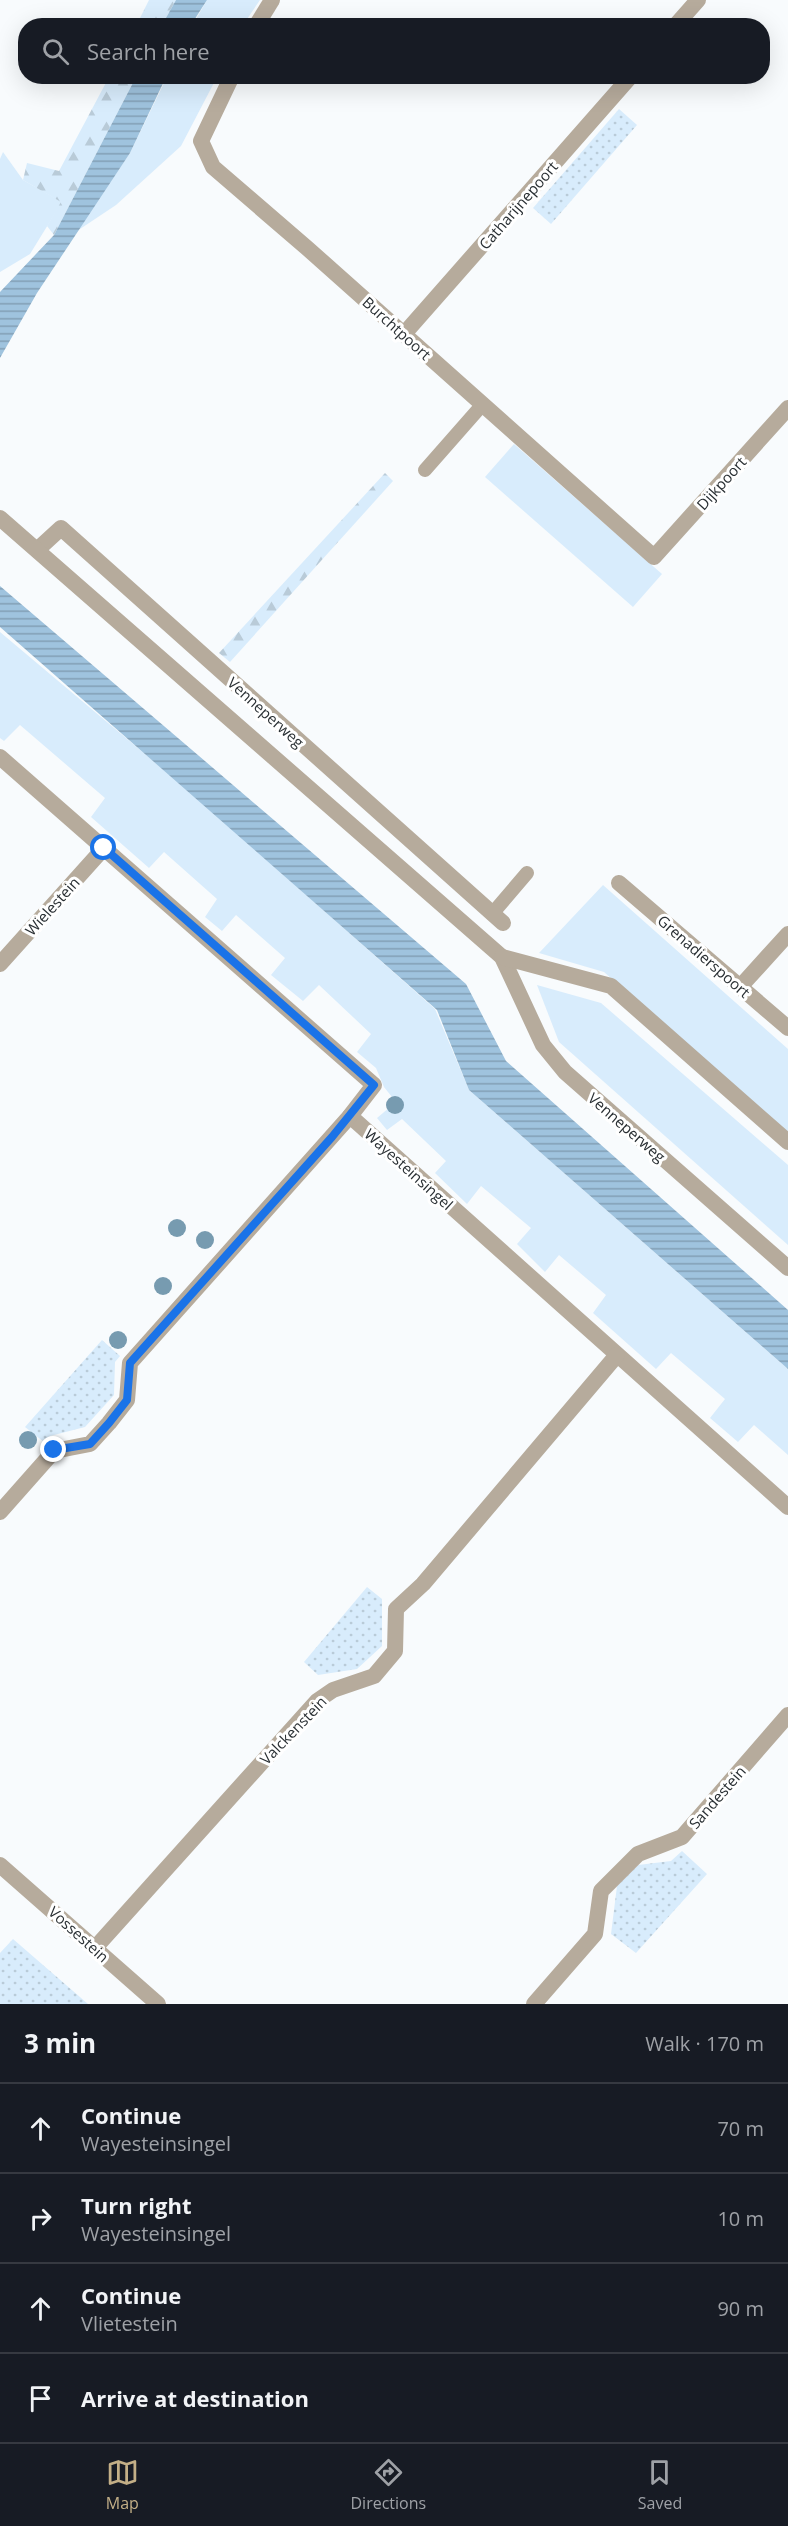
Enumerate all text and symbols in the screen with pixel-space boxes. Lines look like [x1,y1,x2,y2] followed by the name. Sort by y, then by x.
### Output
[18,18,770,84] search box
[39,35,72,68] icon: search
[87,36,210,66] text: Search here
[474,157,562,253] street label: Catharijnepoort
[359,292,435,364] street label: Burchtpoort
[692,452,750,514] street label: Dijkpoort
[224,672,308,752] street label: Venneperweg
[90,834,116,860] route start
[20,872,84,940] street label: Wielestein
[654,910,754,1002] street label: Grenadierspoort
[584,1088,670,1166] street label: Venneperweg
[361,1124,457,1214] street label: Wayesteinsingel
[40,1436,66,1462] route end
[255,1692,331,1768] street label: Valckenstein
[684,1761,750,1833] street label: Sandestein
[45,1902,113,1966] street label: Vossestein
[24,2025,96,2061] text: 3 min
[645,2030,764,2057] text: Walk · 170 m
[81,2100,181,2130] text: Continue
[24,2112,57,2145] icon: ahead
[717,2115,764,2142] text: 70 m
[81,2130,231,2157] text: Wayesteinsingel
[81,2190,192,2220] text: Turn right
[24,2202,57,2235] icon: right
[717,2205,764,2232] text: 10 m
[81,2220,231,2247] text: Wayesteinsingel
[81,2280,181,2310] text: Continue
[24,2292,57,2325] icon: ahead
[717,2295,764,2322] text: 90 m
[81,2310,178,2337] text: Vlietestein
[24,2382,57,2415] icon: arrive
[81,2383,309,2413] text: Arrive at destination
[106,2456,139,2514] tab: Map
[350,2456,426,2514] tab: Directions
[638,2456,682,2514] tab: Saved

